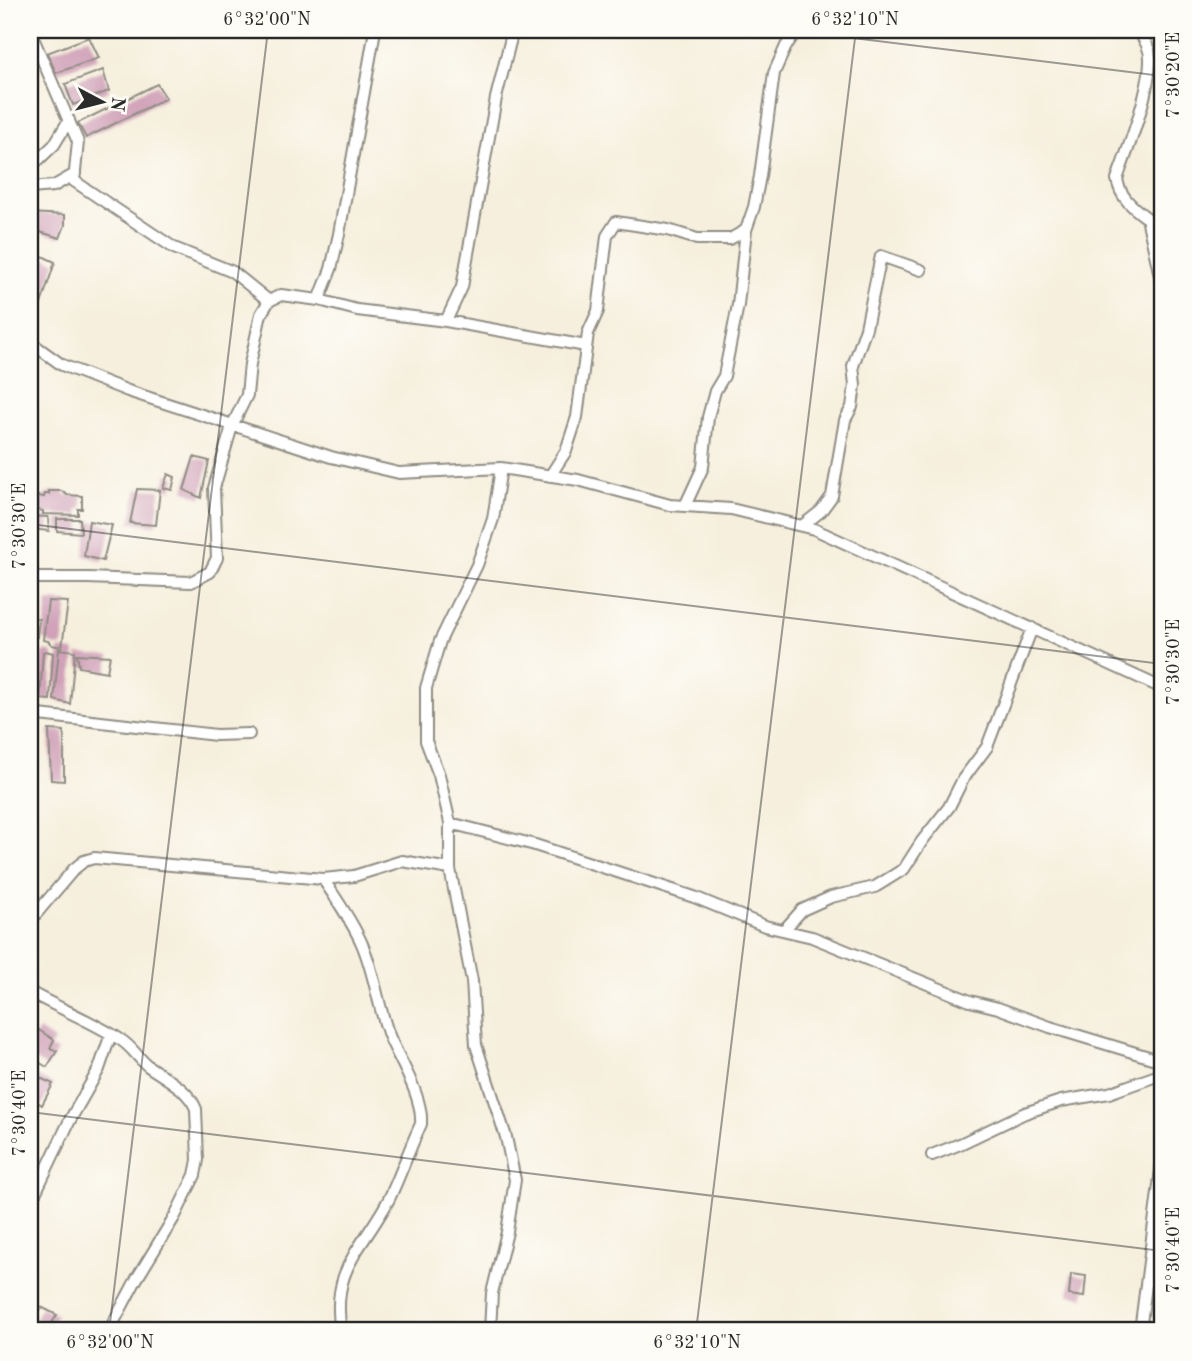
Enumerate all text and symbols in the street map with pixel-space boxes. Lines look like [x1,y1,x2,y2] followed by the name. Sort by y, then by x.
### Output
[223,11,311,29] text: 6°32'00"N
[811,11,899,29] text: 6°32'10"N
[1165,32,1183,118] text: 7°30'20"E
[66,66,136,136] north arrow
[106,95,127,113] text: N
[11,483,29,569] text: 7°30'30"E
[1165,619,1183,705] text: 7°30'30"E
[11,1070,29,1156] text: 7°30'40"E
[1165,1207,1183,1293] text: 7°30'40"E
[66,1334,154,1352] text: 6°32'00"N
[653,1334,741,1352] text: 6°32'10"N

